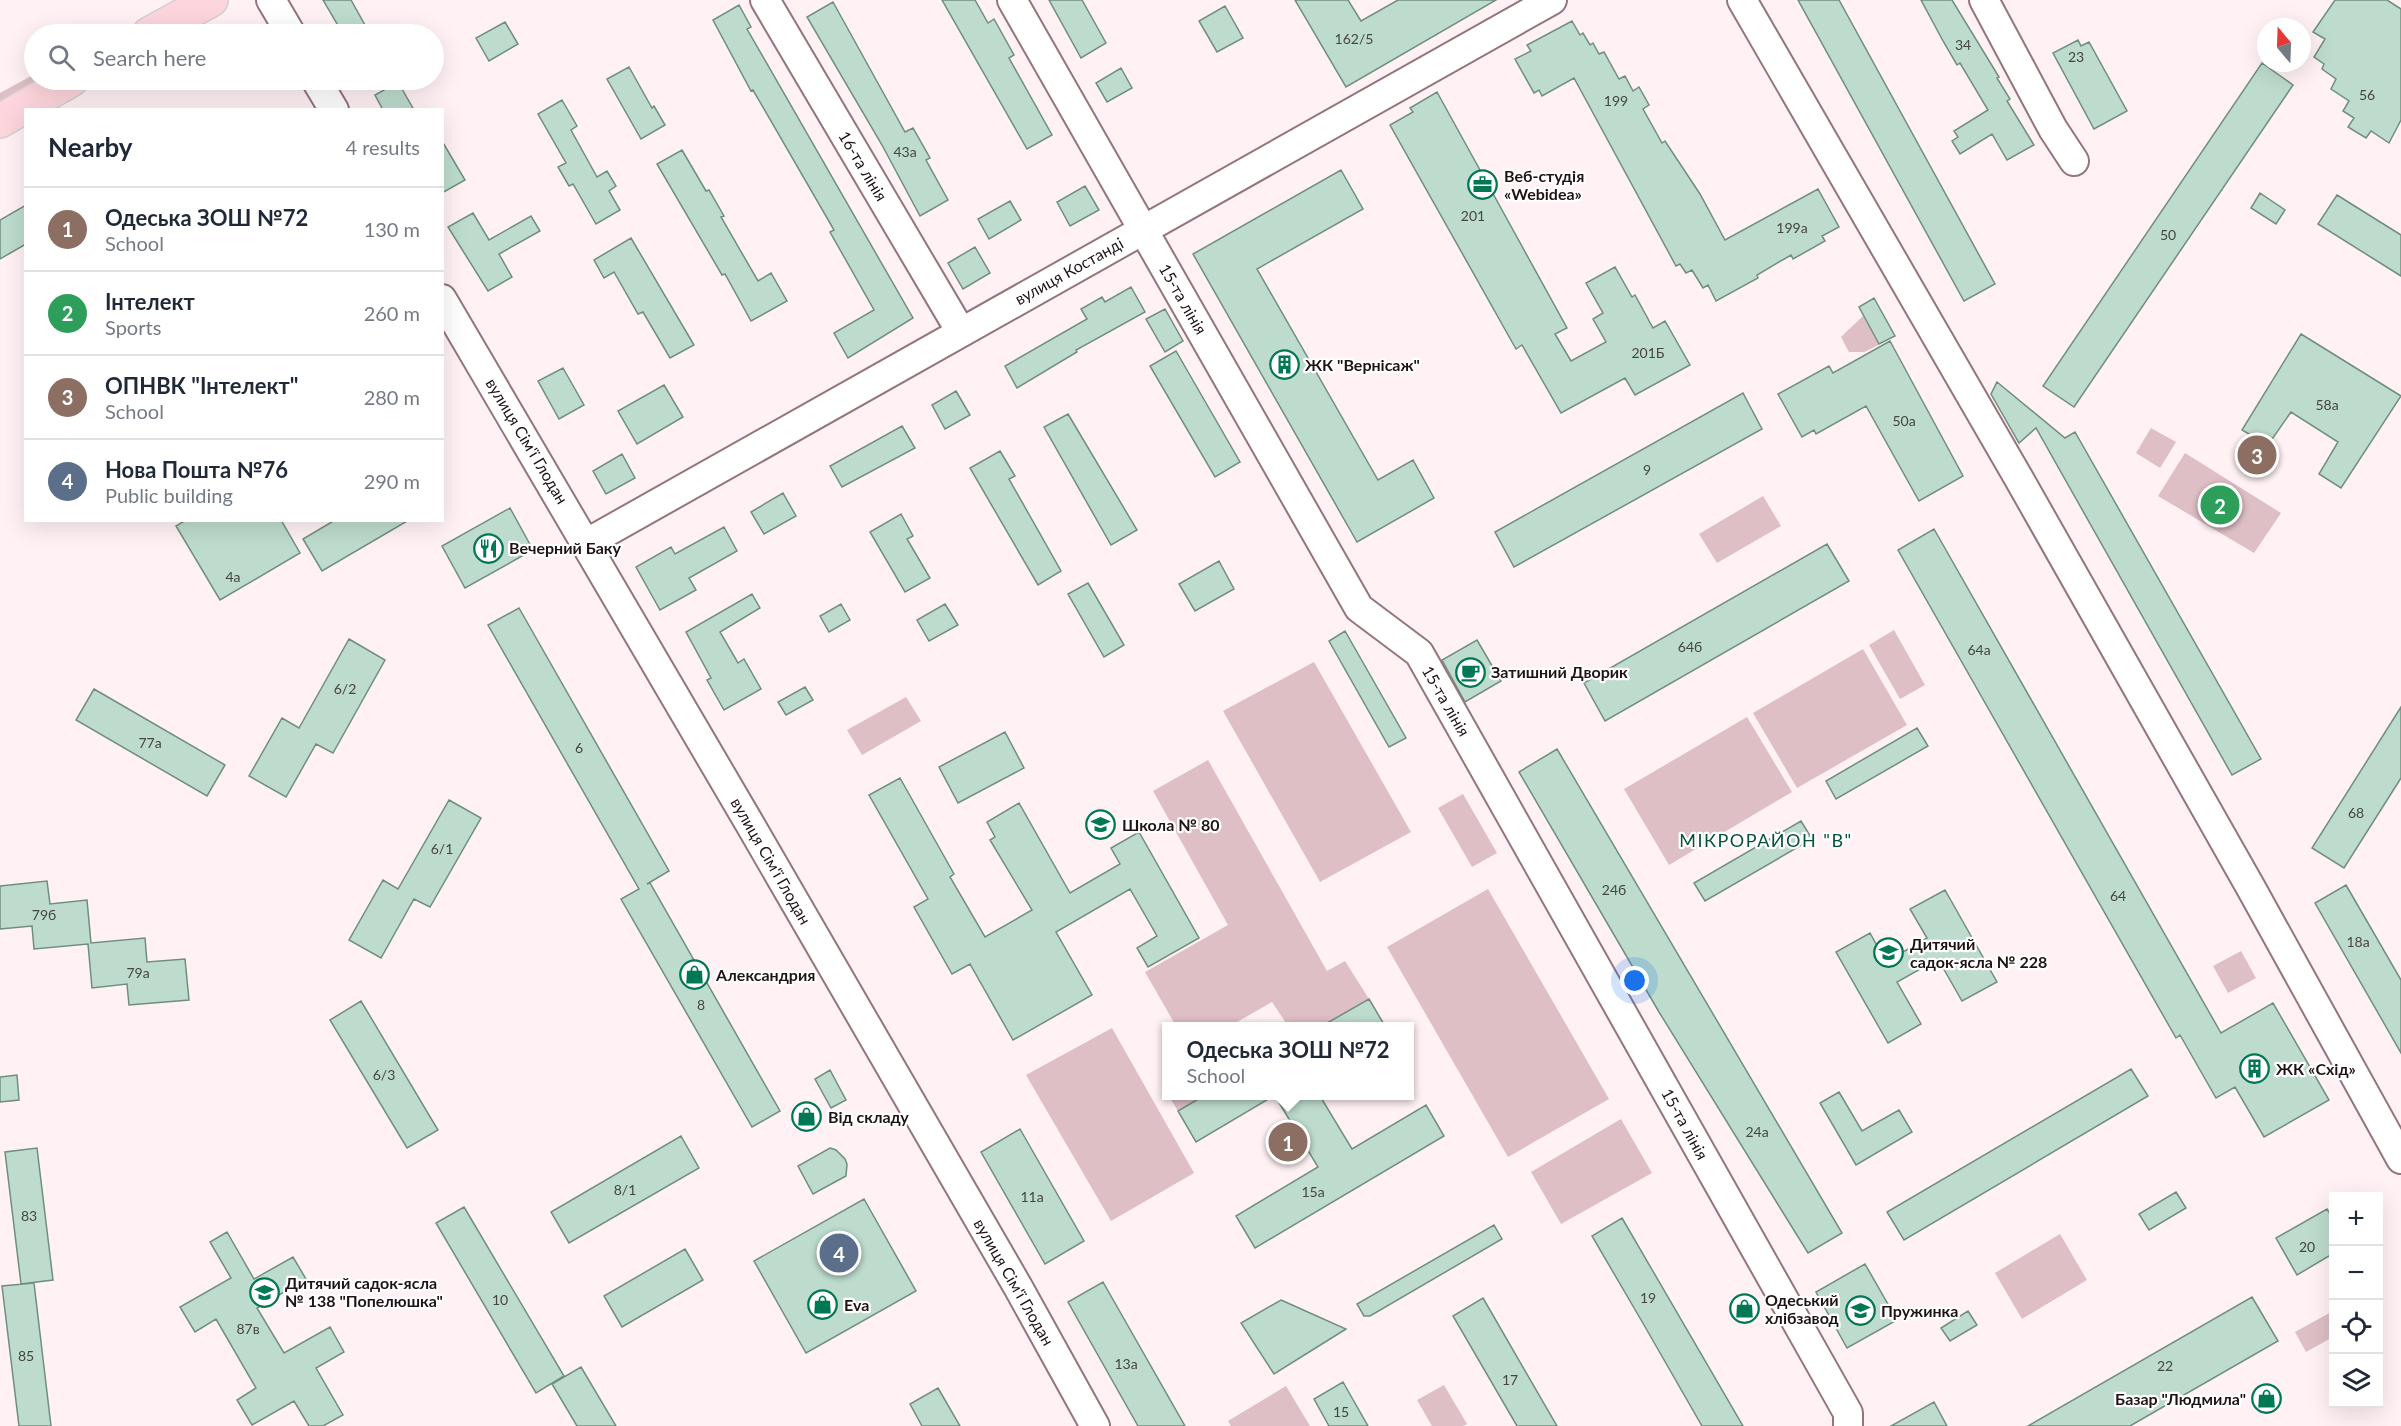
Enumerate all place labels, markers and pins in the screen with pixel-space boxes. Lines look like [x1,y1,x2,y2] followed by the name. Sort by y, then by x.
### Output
[1504,166,1584,203] place label: Веб-студія «Webidea»
[1467,169,1499,201] office icon: Веб-студія «Webidea»
[1268,349,1300,381] building icon: ЖК "Вернісаж"
[1305,355,1420,374] place label: ЖК "Вернісаж"
[2238,432,2276,478] pin: 3
[2200,482,2240,528] pin: 2
[472,532,504,564] restaurant icon: Вечерний Баку
[509,538,622,557] place label: Вечерний Баку
[1454,656,1486,688] cafe icon: Затишний Дворик
[1491,662,1628,681] place label: Затишний Дворик
[1085,809,1117,841] school or university icon: Школа № 80
[1122,815,1219,834] place label: Школа № 80
[1910,934,2047,971] place label: Дитячий садок-ясла № 228
[1873,937,1905,969] school or university icon: Дитячий садок-ясла № 228
[679,959,711,991] shop icon: Александрия
[715,965,815,984] place label: Александрия
[2239,1053,2271,1085] building icon: ЖК «Схід»
[2276,1059,2356,1078] place label: ЖК «Схід»
[791,1101,823,1133] shop icon: Від складу
[828,1107,909,1126] place label: Від складу
[1268,1120,1308,1164] pin: 1
[820,1230,858,1276] pin: 4
[285,1273,443,1310] place label: Дитячий садок-ясла № 138 "Попелюшка"
[248,1276,280,1308] school or university icon: Дитячий садок-ясла № 138 "Попелюшка"
[807,1289,839,1321] shop icon: Eva
[1765,1290,1839,1327] place label: Одеський хлібзавод
[1728,1293,1760,1325] shop icon: Одеський хлібзавод
[844,1295,869,1314] place label: Eva
[1844,1295,1876,1327] school or university icon: Пружинка
[1881,1301,1958,1320] place label: Пружинка
[2251,1383,2283,1415] shop icon: Базар "Людмила"
[2115,1389,2246,1408] place label: Базар "Людмила"

